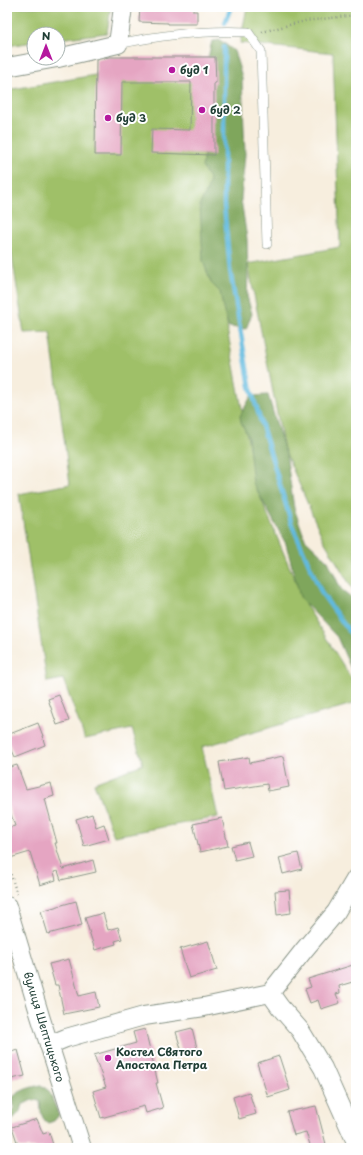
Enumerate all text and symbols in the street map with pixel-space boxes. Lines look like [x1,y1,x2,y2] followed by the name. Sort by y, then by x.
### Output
[26,26,66,66] north arrow
[42,27,51,44] text: N
[180,61,208,78] place label: буд 1
[167,65,177,75] marker: буд 1
[210,101,241,118] place label: буд 2
[197,105,207,115] marker: буд 2
[116,109,146,126] place label: буд 3
[103,113,113,123] marker: буд 3
[20,970,69,1084] street label: вулиця Шептицького
[116,1043,208,1073] place label: Костел Святого Апостола Петра
[103,1053,113,1063] marker: Костел Святого Апостола Петра

